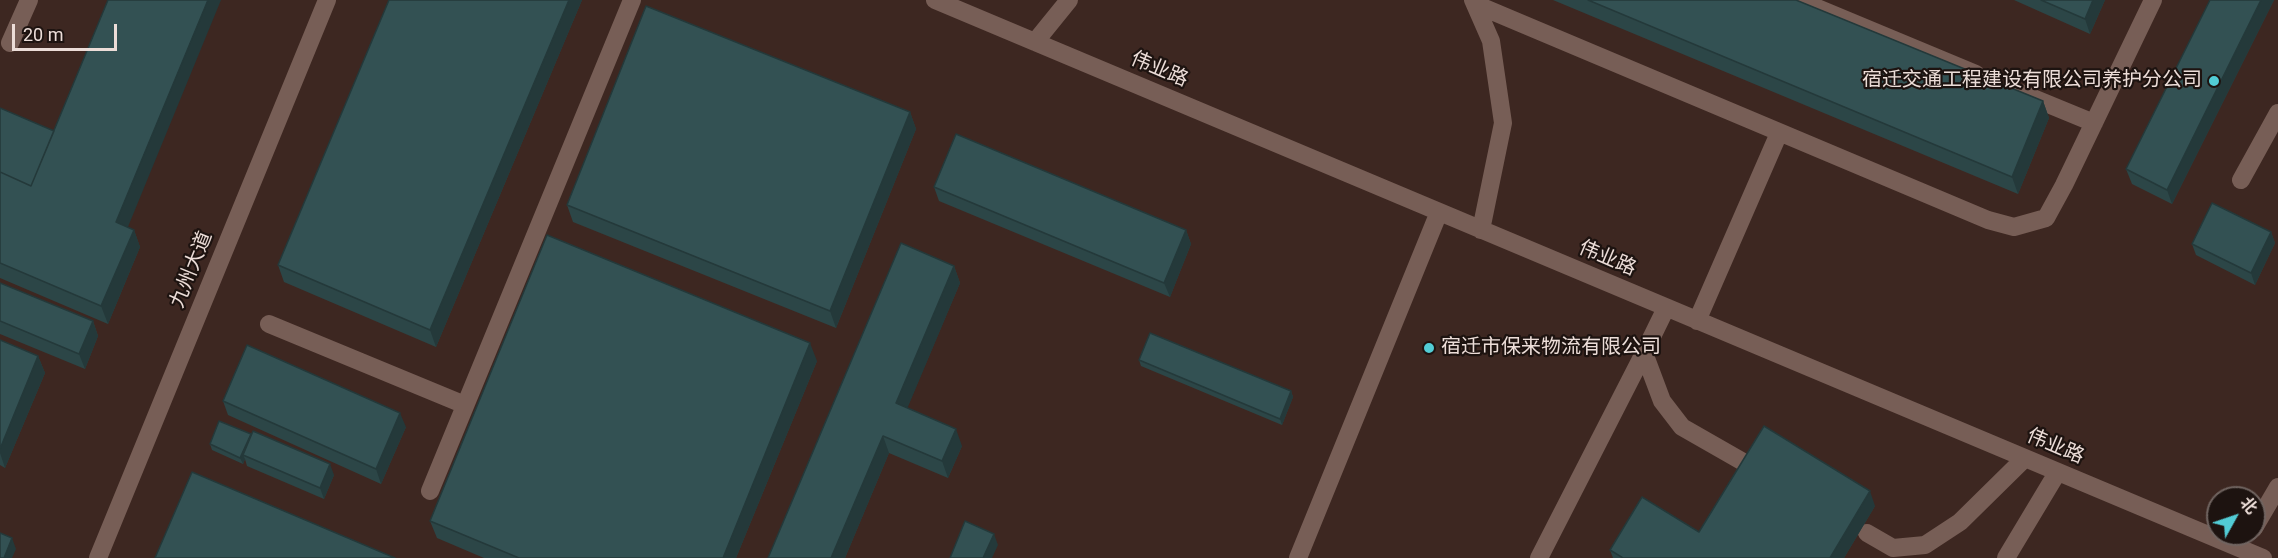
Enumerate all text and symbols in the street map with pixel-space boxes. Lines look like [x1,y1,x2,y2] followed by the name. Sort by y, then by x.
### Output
[15,12,120,50] scale bar
[23,24,63,45] text: 20 m
[1127,47,1191,93] street label: 伟业路
[1862,69,2202,93] place label: 宿迁交通工程建设有限公司养护分公司
[2207,74,2221,88] marker: 宿迁交通工程建设有限公司养护分公司
[166,228,218,312] street label: 九州大道
[1575,236,1639,282] street label: 伟业路
[1441,336,1661,360] place label: 宿迁市保来物流有限公司
[1422,341,1436,355] marker: 宿迁市保来物流有限公司
[2023,424,2087,470] street label: 伟业路
[2206,486,2266,546] north arrow
[2236,493,2261,518] text: 北

